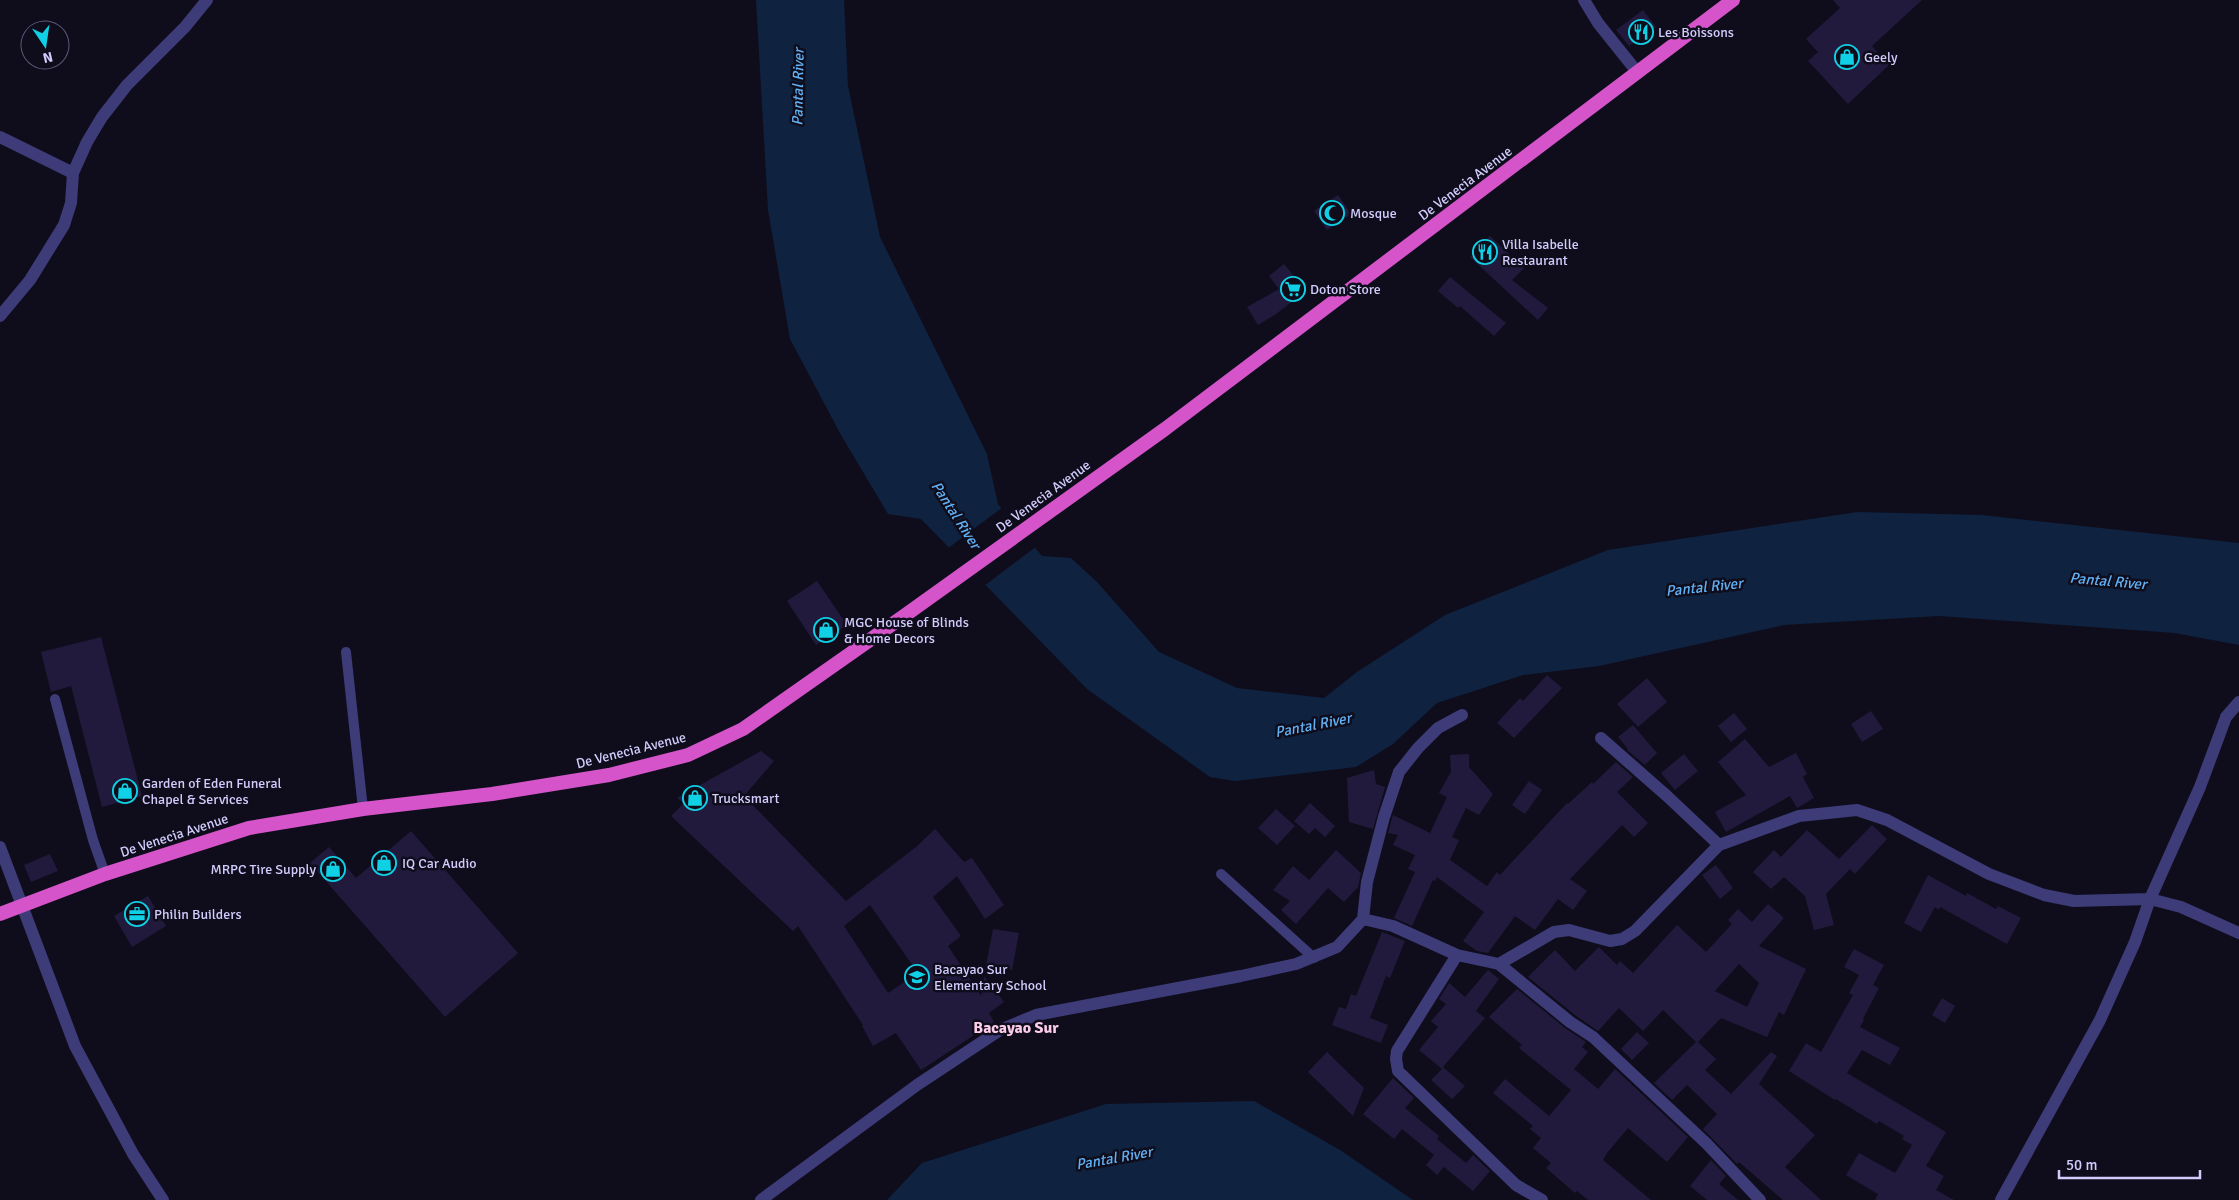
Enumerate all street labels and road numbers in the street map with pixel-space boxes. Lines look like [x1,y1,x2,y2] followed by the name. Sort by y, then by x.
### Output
[1415,143,1515,224] street label: De Venecia Avenue
[993,456,1094,536] street label: De Venecia Avenue
[574,729,688,772] street label: De Venecia Avenue
[118,810,230,861] street label: De Venecia Avenue

